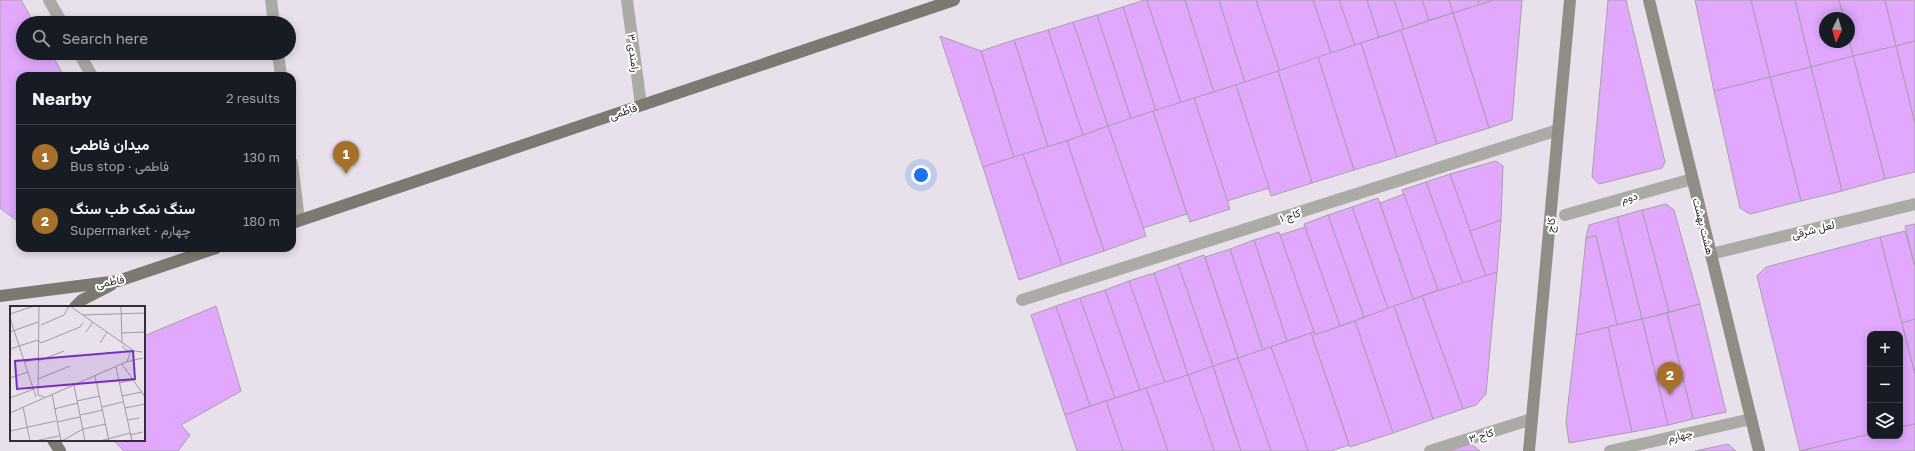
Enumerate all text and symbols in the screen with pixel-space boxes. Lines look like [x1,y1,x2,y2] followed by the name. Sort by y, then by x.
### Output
[1819,12,1855,48] north arrow
[16,16,296,60] search box
[30,27,52,49] icon: search
[62,29,148,47] text: Search here
[624,33,643,73] street label: رامندی ۳
[32,88,92,109] text: Nearby
[226,90,280,106] text: 2 results
[607,100,639,123] street label: فاطمی
[70,135,150,153] text: میدان فاطمی
[333,141,359,174] pin: 1
[42,149,48,165] text: 1
[243,149,280,165] text: 130 m
[70,158,169,174] text: Bus stop · فاطمی
[911,165,931,185] your location
[1619,188,1639,207] street label: دوم
[1690,196,1717,256] street label: هشت بهشت
[70,199,195,217] text: سنگ نمک طب سنگ
[1278,206,1303,226] street label: کاج ۱
[41,213,49,229] text: 2
[243,213,280,229] text: 180 m
[1543,217,1559,233] street label: کاج
[1790,217,1836,242] street label: لعل شرقی
[70,222,191,238] text: Supermarket · چهارم
[95,272,126,291] street label: فاطمی
[10,306,145,441] inset map
[1867,331,1903,439] map controls
[1867,331,1903,367] button: +
[1657,362,1683,395] pin: 2
[1867,367,1903,403] button: −
[1867,403,1903,439] button: layers
[1467,425,1496,447] street label: کاج ۳
[1666,426,1694,446] street label: چهارم

